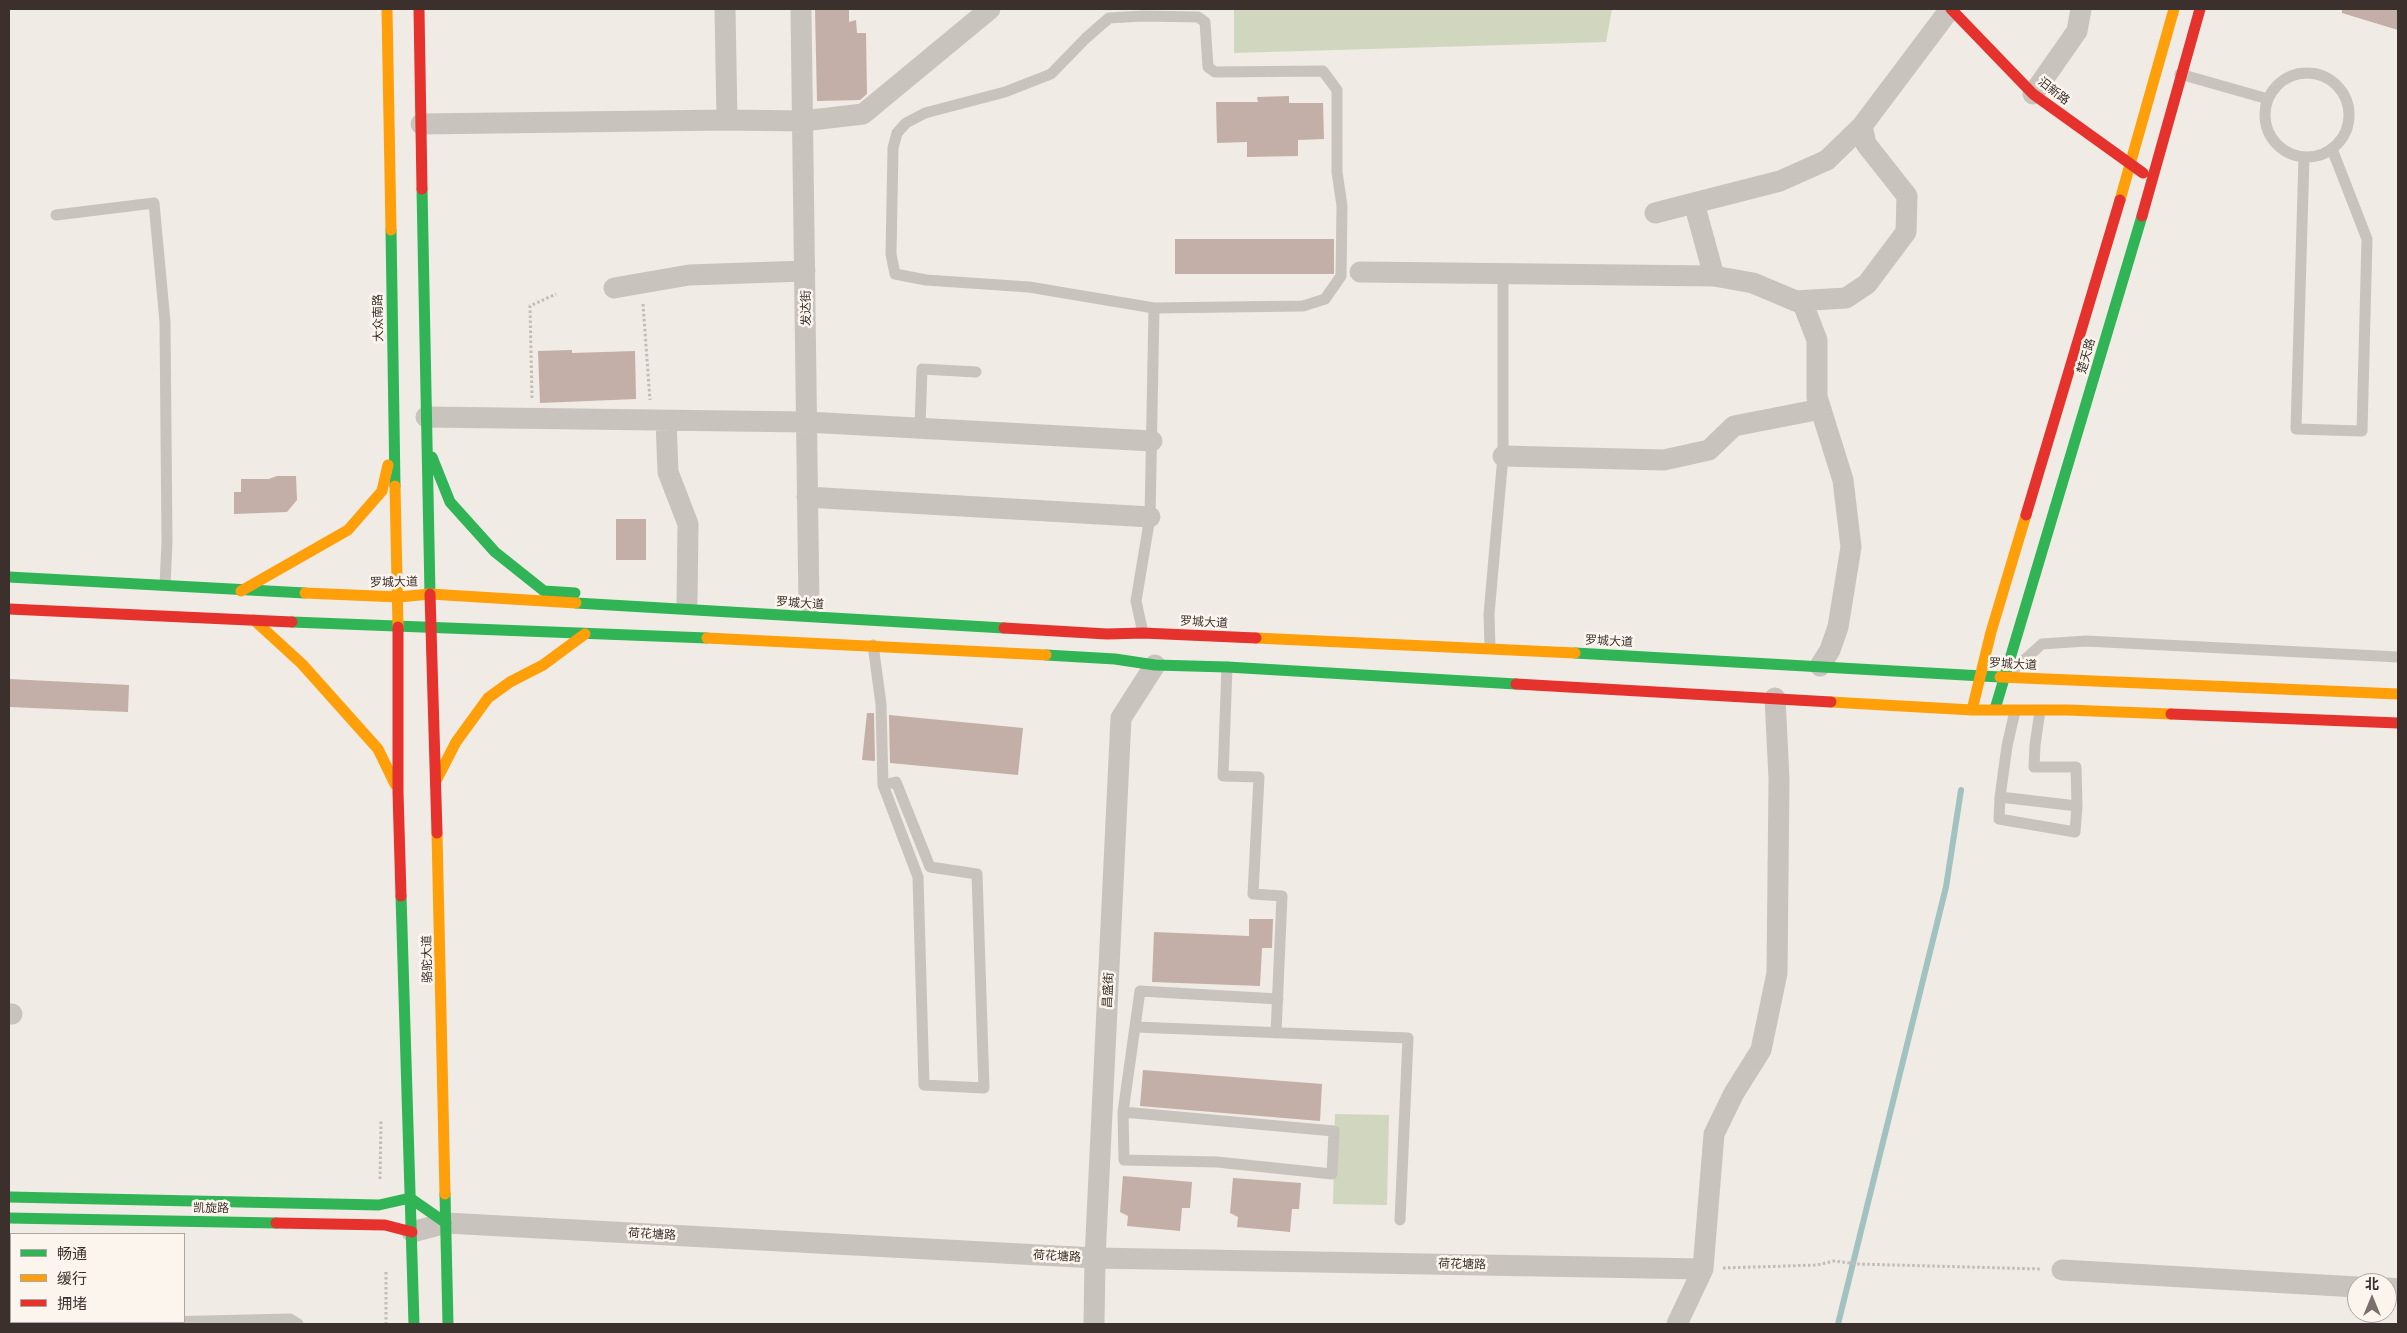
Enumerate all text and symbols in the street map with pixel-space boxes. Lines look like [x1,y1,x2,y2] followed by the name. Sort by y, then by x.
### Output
[2035,74,2073,108] street label: 汨新路
[798,290,814,326] street label: 发达街
[370,294,386,342] street label: 大众南路
[2074,337,2098,375] street label: 楚天路
[370,574,418,590] street label: 罗城大道
[776,594,824,612] street label: 罗城大道
[1180,614,1228,630] street label: 罗城大道
[1585,633,1633,649] street label: 罗城大道
[1989,656,2037,672] street label: 罗城大道
[419,935,435,983] street label: 骆驼大道
[1100,972,1116,1008] street label: 昌盛街
[193,1200,229,1216] street label: 凯旋路
[628,1226,676,1242] street label: 荷花塘路
[10,1233,185,1323] legend
[57,1244,87,1262] text: 畅通
[1033,1248,1081,1264] street label: 荷花塘路
[1438,1256,1486,1272] street label: 荷花塘路
[57,1269,87,1287] text: 缓行
[2347,1273,2397,1323] north arrow
[2365,1275,2379,1292] text: 北
[57,1294,87,1312] text: 拥堵

